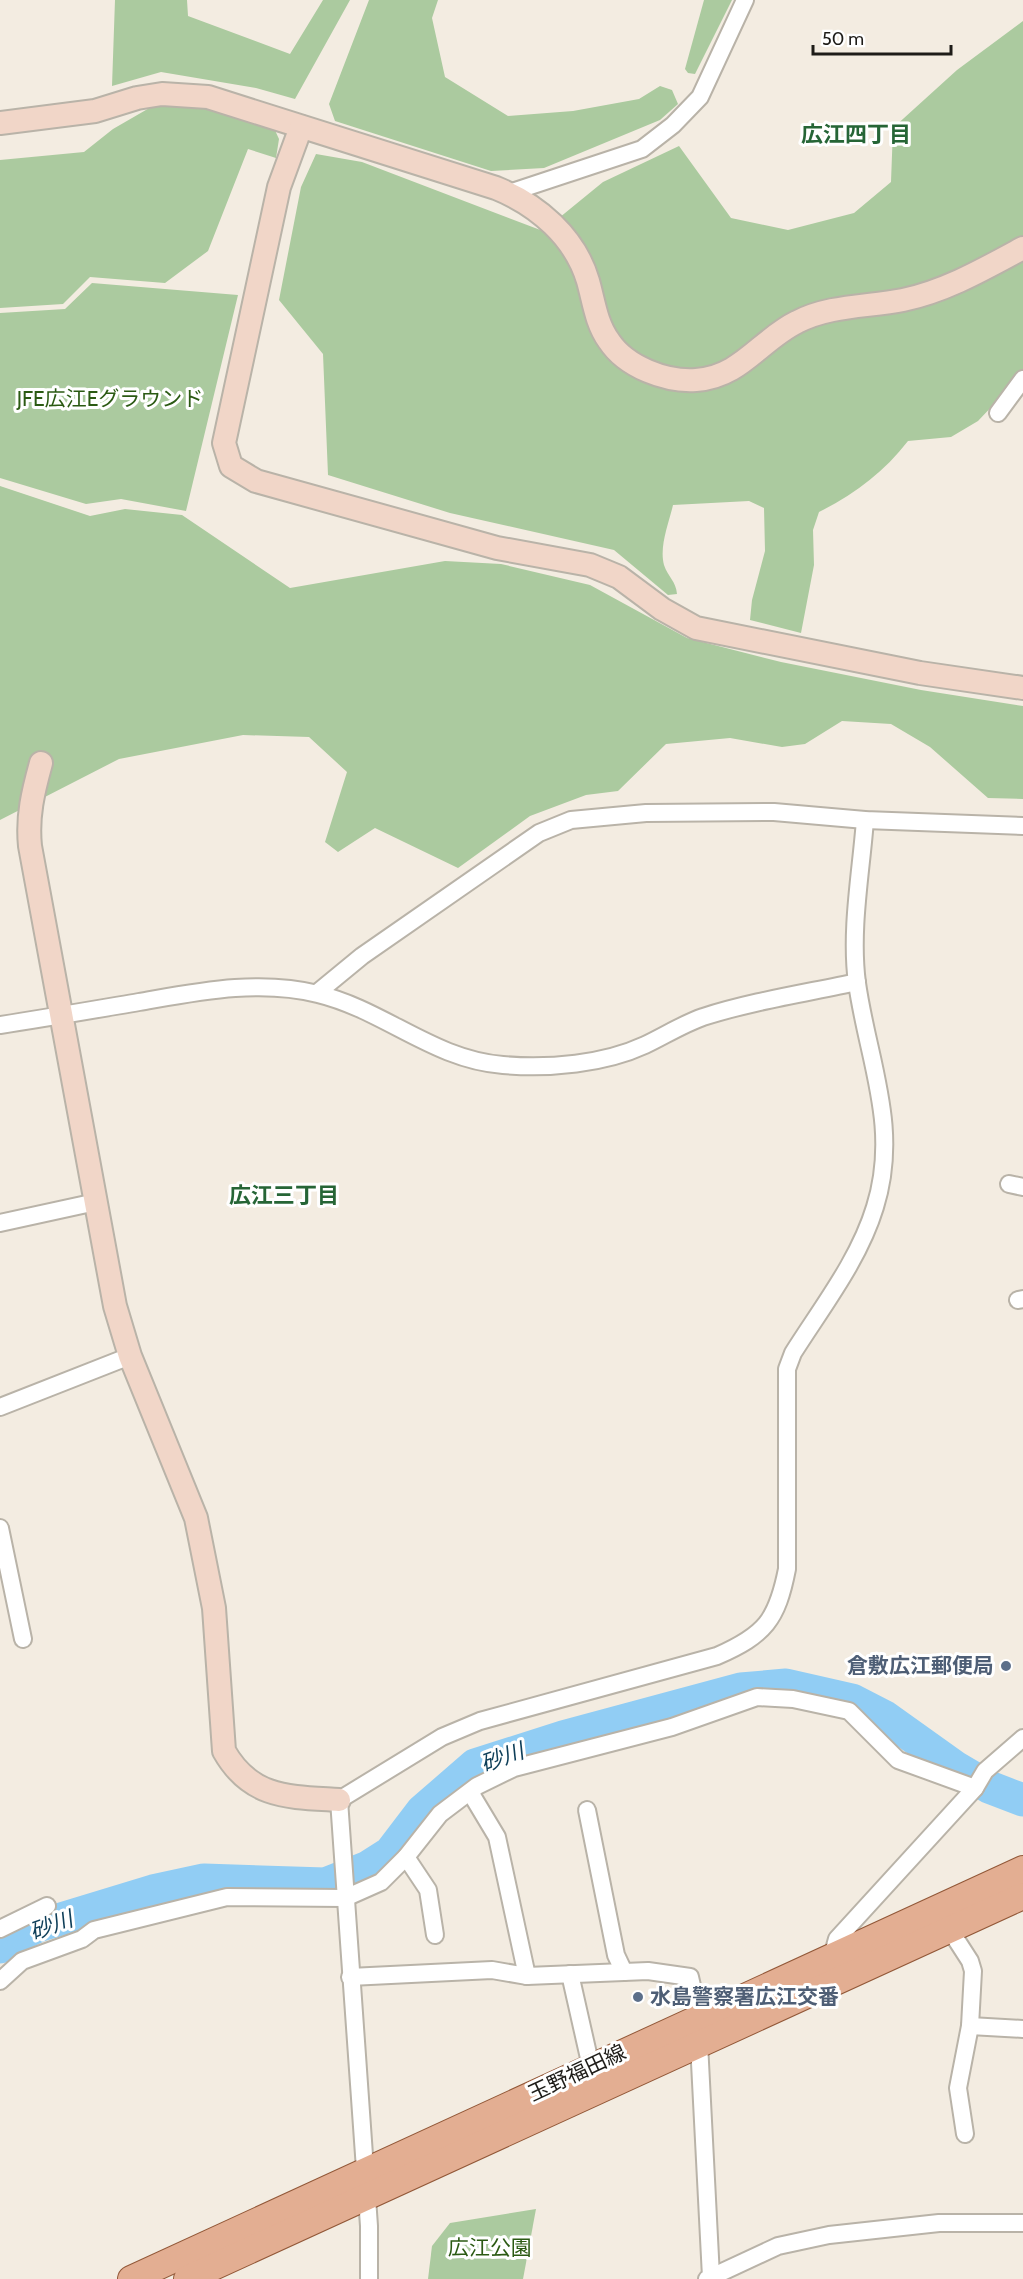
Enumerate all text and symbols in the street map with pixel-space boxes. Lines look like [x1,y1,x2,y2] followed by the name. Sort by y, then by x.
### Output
[813,18,951,56] scale bar
[822,28,864,50] text: 50 m
[801,121,911,148] district label: 広江四丁目
[16,386,203,411] park label: JFE広江Eグラウンド
[229,1182,339,1209] district label: 広江三丁目
[847,1653,994,1678] place label: 倉敷広江郵便局
[999,1659,1013,1673] marker: 倉敷広江郵便局
[477,1737,529,1778] water label: 砂川
[26,1905,78,1946] water label: 砂川
[650,1984,839,2009] place label: 水島警察署広江交番
[631,1990,645,2004] marker: 水島警察署広江交番
[524,2039,630,2106] street label: 玉野福田線
[448,2235,532,2260] park label: 広江公園

